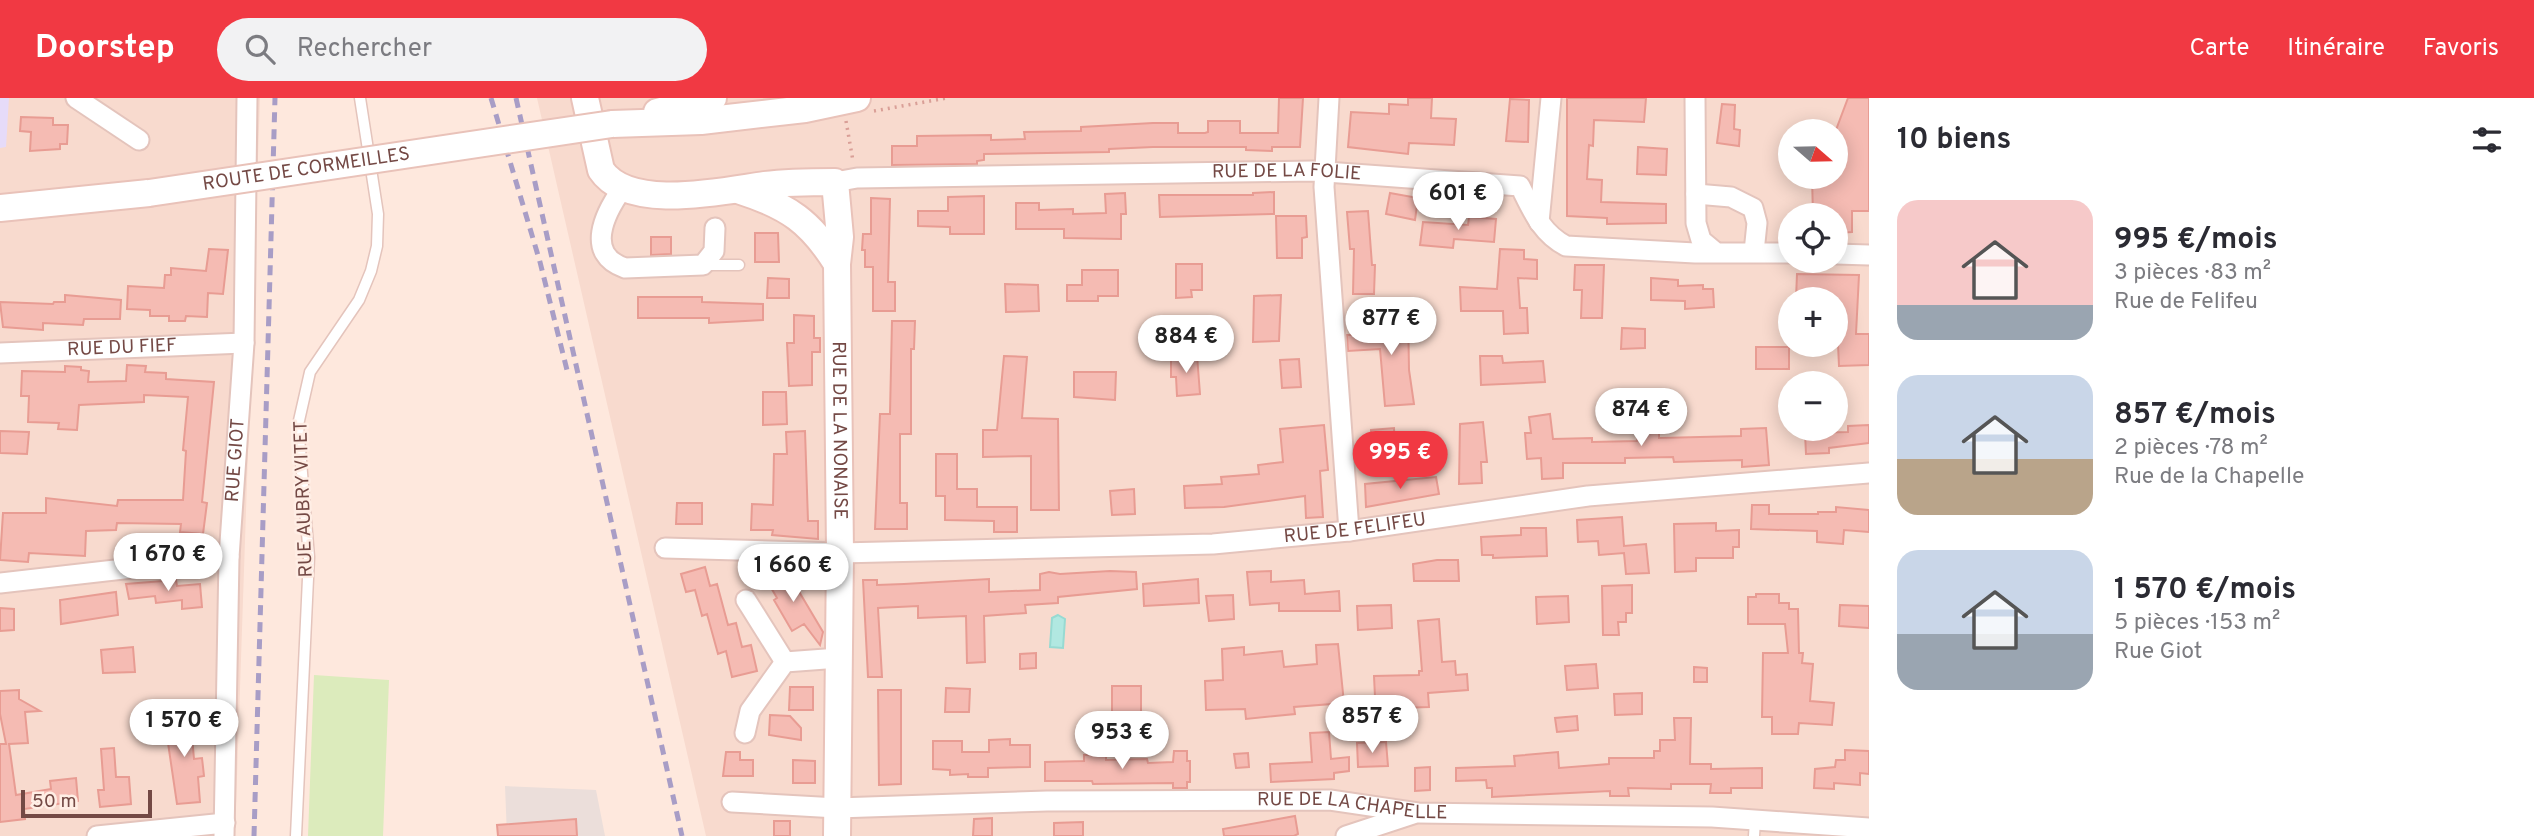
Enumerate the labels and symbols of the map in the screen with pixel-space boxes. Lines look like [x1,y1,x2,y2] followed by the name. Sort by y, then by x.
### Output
[1778,119,1848,189] north arrow
[201,142,412,197] street label: ROUTE DE CORMEILLES
[1212,159,1362,187] street label: RUE DE LA FOLIE
[1409,172,1507,232] pin: 601 €
[1342,298,1440,357] pin: 877 €
[1137,316,1235,375] pin: 884 €
[67,334,177,362] street label: RUE DU FIEF
[826,341,852,520] street label: RUE DE LA NONAISE
[1592,388,1690,448] pin: 874 €
[221,418,251,503] street label: RUE GIOT
[289,420,319,578] street label: RUE AUBRY VITET
[1351,432,1449,491] pin: 995 €
[1283,508,1428,549] street label: RUE DE FELIFEU
[103,533,233,593] pin: 1 670 €
[728,545,858,604] pin: 1 660 €
[1323,696,1421,755] pin: 857 €
[119,700,249,759] pin: 1 570 €
[1073,712,1171,771] pin: 953 €
[21,787,152,819] scale bar
[1257,788,1448,825] street label: RUE DE LA CHAPELLE

